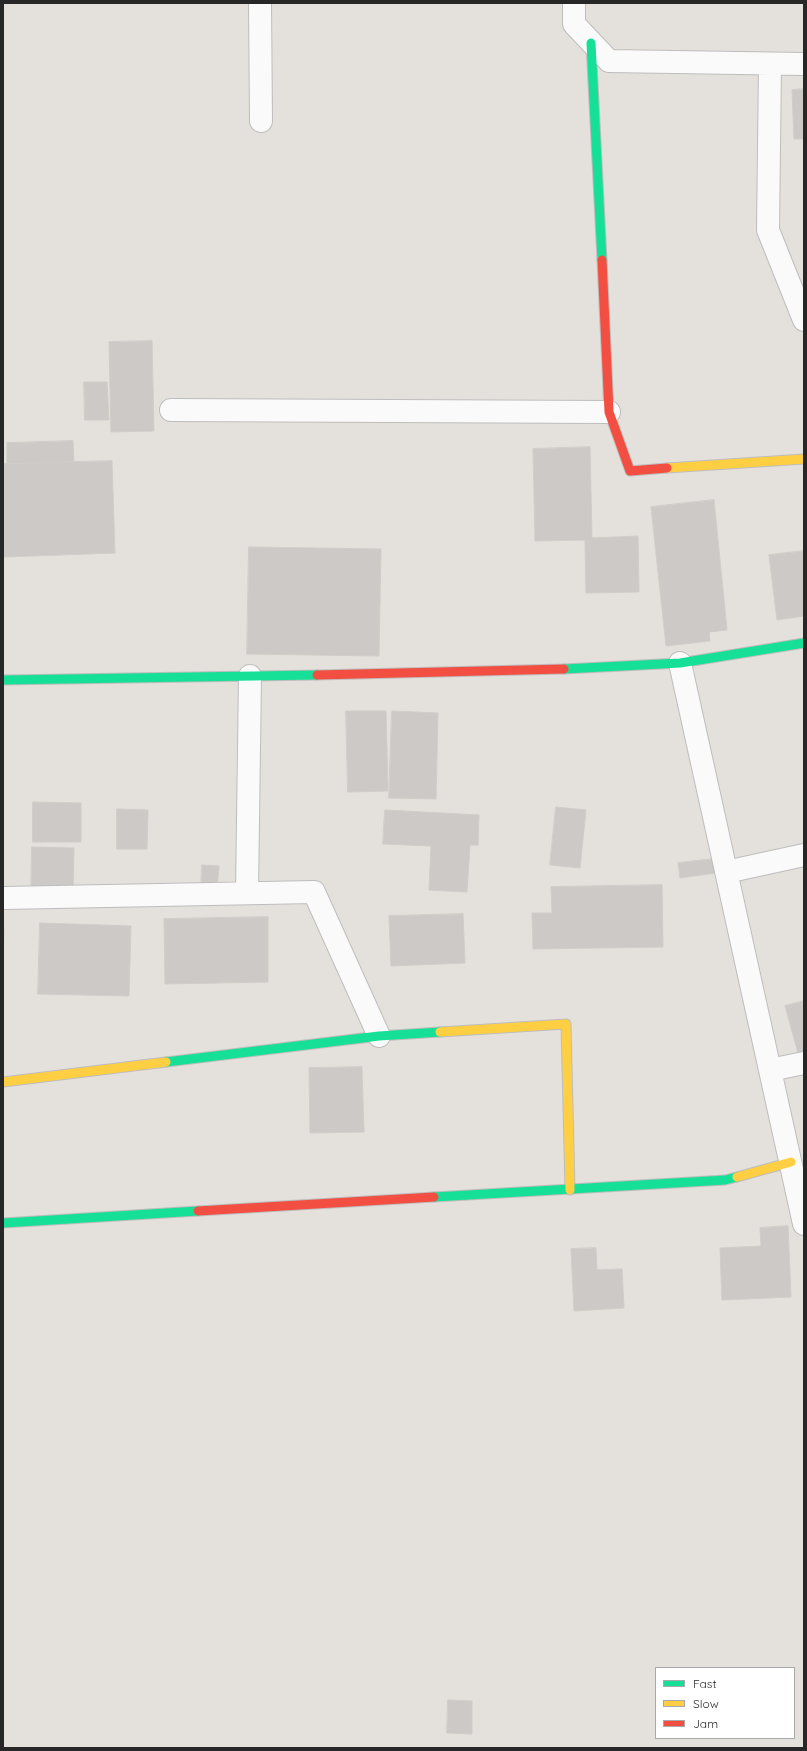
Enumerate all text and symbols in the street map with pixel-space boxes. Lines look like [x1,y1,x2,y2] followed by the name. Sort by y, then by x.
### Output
[655,1667,795,1739] legend
[693,1676,717,1691] text: Fast
[693,1696,719,1711] text: Slow
[693,1716,718,1731] text: Jam

